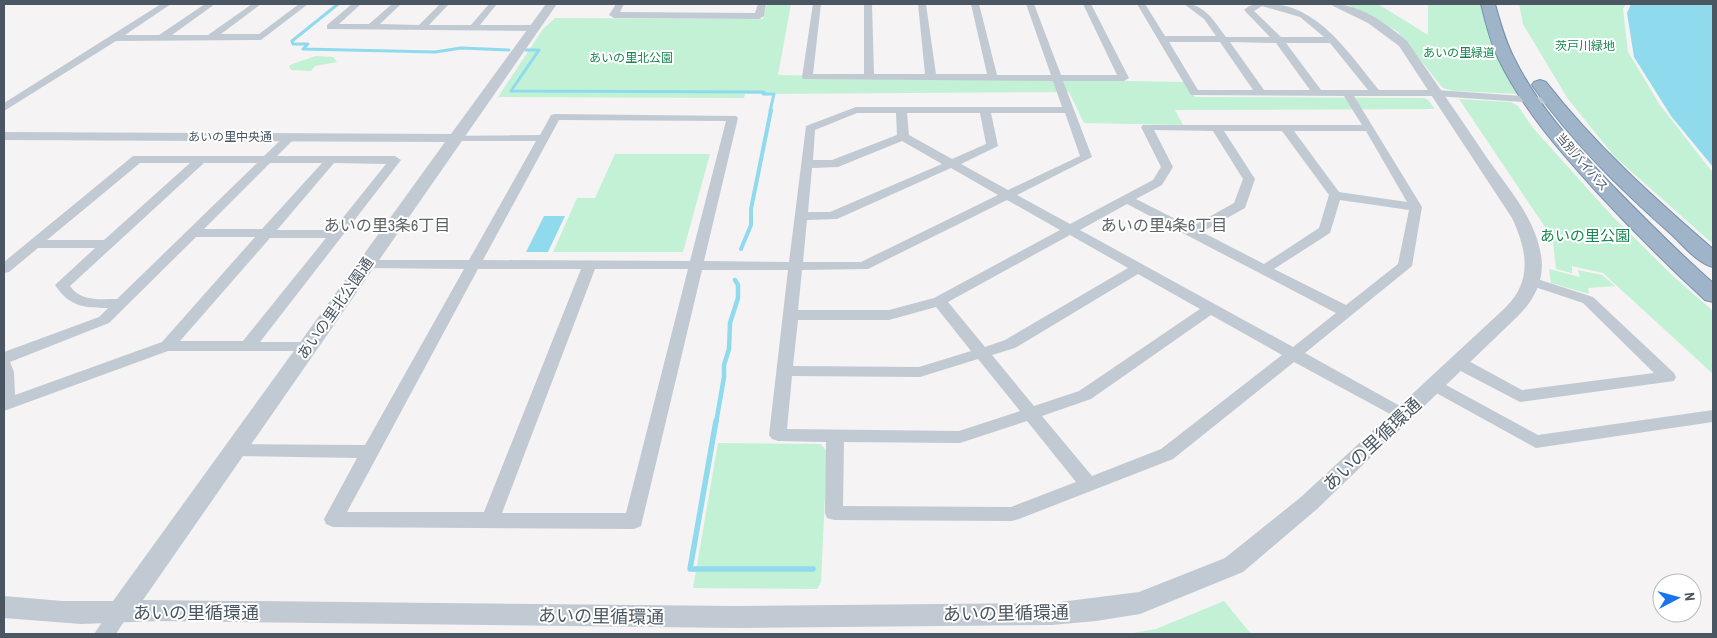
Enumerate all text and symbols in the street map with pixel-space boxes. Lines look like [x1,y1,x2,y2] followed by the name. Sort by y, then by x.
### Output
[1555,38,1615,54] park label: 茨戸川緑地
[1423,45,1495,61] park label: あいの里緑道
[589,50,673,66] park label: あいの里北公園
[188,129,272,145] street label: あいの里中央通
[1552,130,1612,194] street label: 当別バイパス
[324,214,450,236] district label: あいの里3条6丁目
[1101,214,1227,236] district label: あいの里4条6丁目
[1540,225,1630,246] park label: あいの里公園
[292,253,378,363] street label: あいの里北公園通
[1317,392,1427,496] street label: あいの里循環通
[1652,573,1702,623] north arrow
[1681,592,1699,602] text: N
[943,599,1069,627] street label: あいの里循環通
[133,600,259,625] street label: あいの里循環通
[538,602,664,630] street label: あいの里循環通

